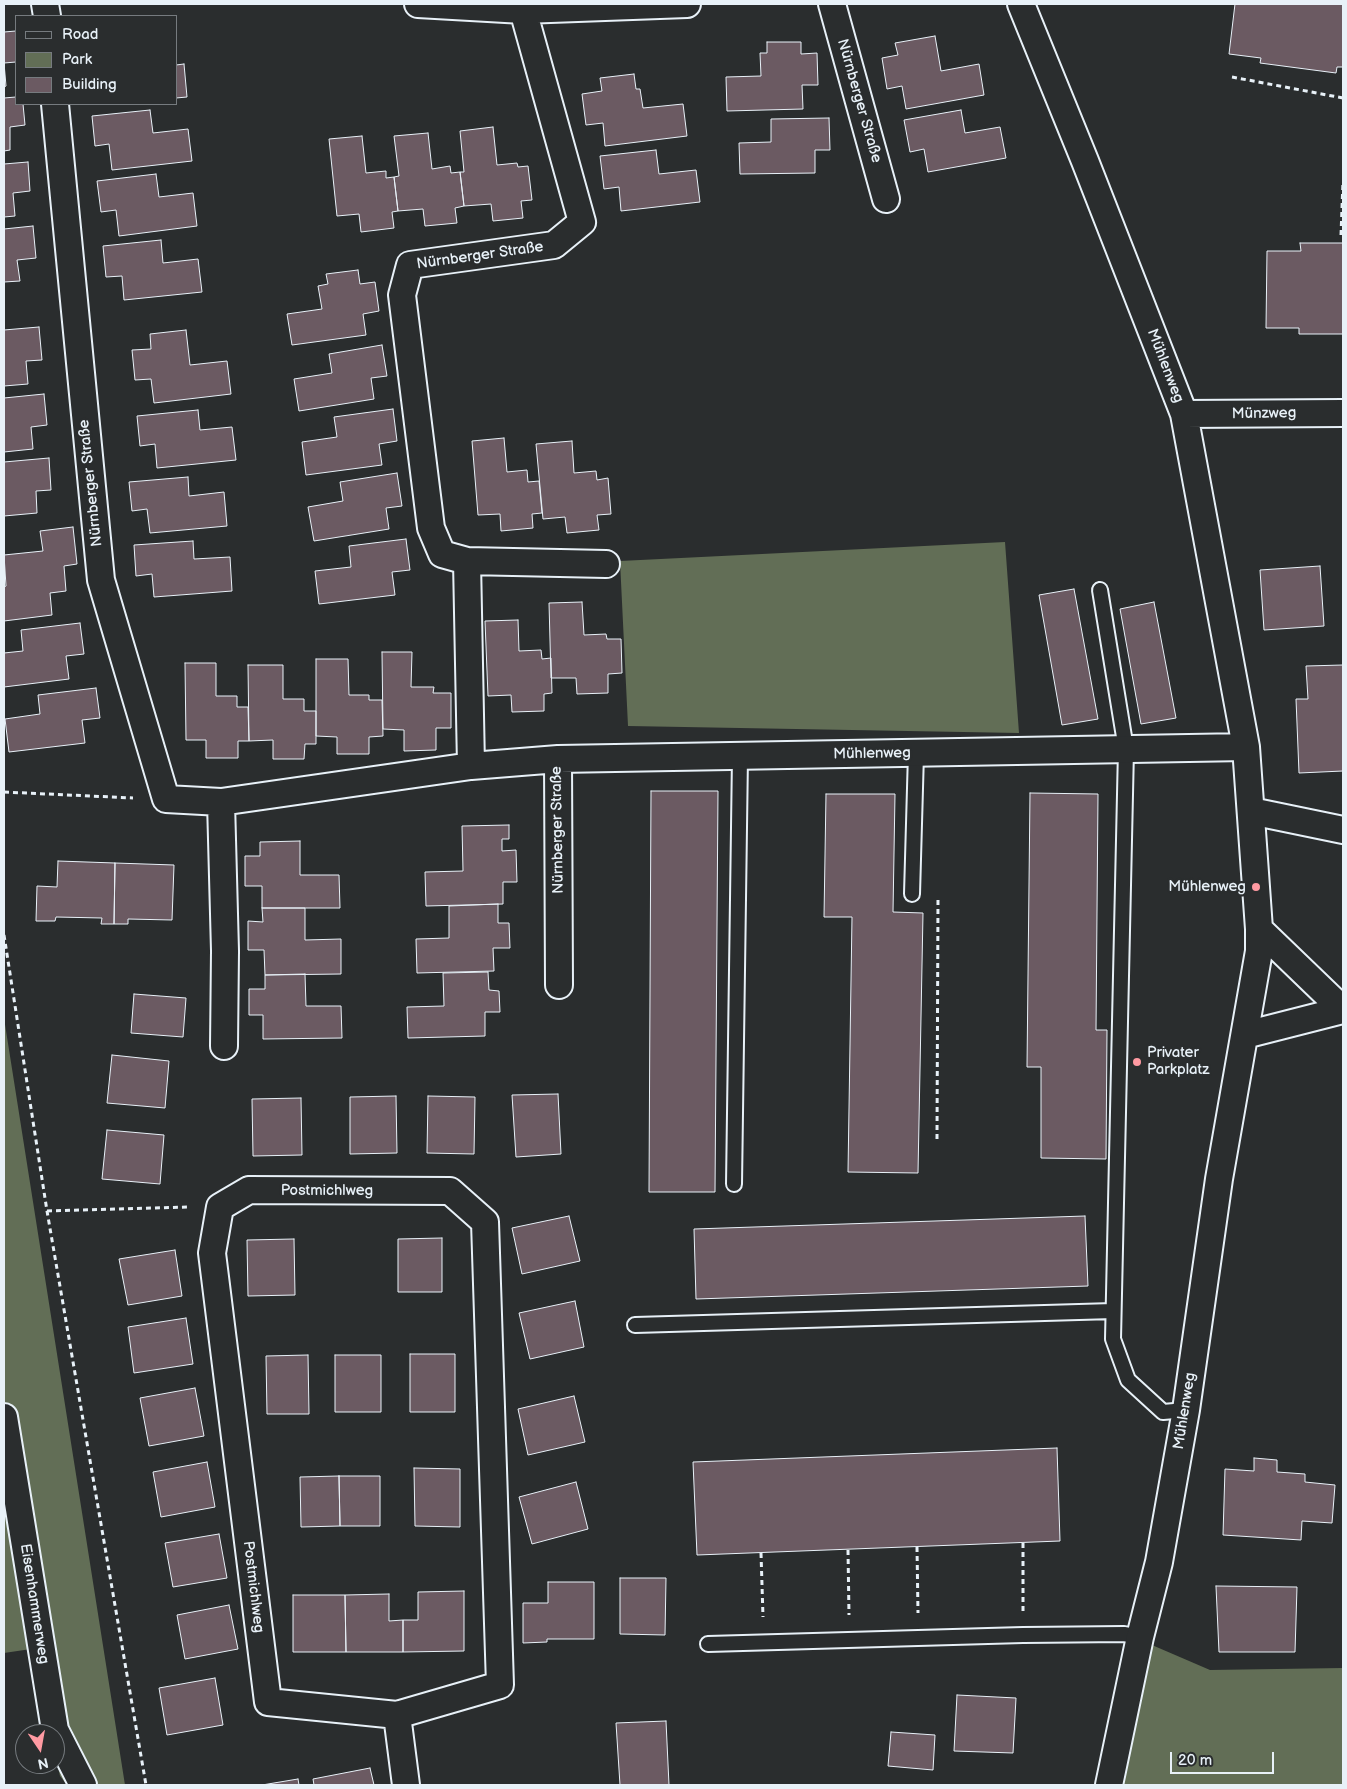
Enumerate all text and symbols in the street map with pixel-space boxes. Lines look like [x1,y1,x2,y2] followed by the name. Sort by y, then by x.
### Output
[15,15,178,105] legend
[62,25,98,44] text: Road
[833,37,885,165] street label: Nürnberger Straße
[62,50,92,69] text: Park
[62,75,117,94] text: Building
[415,238,545,274] street label: Nürnberger Straße
[1143,327,1187,405] street label: Mühlenweg
[1232,404,1296,424] street label: Münzweg
[75,419,107,547] street label: Nürnberger Straße
[833,744,911,764] street label: Mühlenweg
[548,766,568,894] street label: Nürnberger Straße
[1168,878,1246,896] place label: Mühlenweg
[1250,881,1262,893] marker: Mühlenweg
[1147,1044,1209,1079] place label: Privater Parkplatz
[1131,1056,1143,1068] marker: Privater Parkplatz
[281,1182,373,1200] street label: Postmichlweg
[1170,1371,1200,1451] street label: Mühlenweg
[238,1540,268,1634] street label: Postmichlweg
[16,1543,52,1665] street label: Eisenhammerweg
[15,1724,65,1774] north arrow
[1172,1742,1276,1774] scale bar
[1178,1751,1212,1770] text: 20 m
[36,1754,50,1773] text: N

